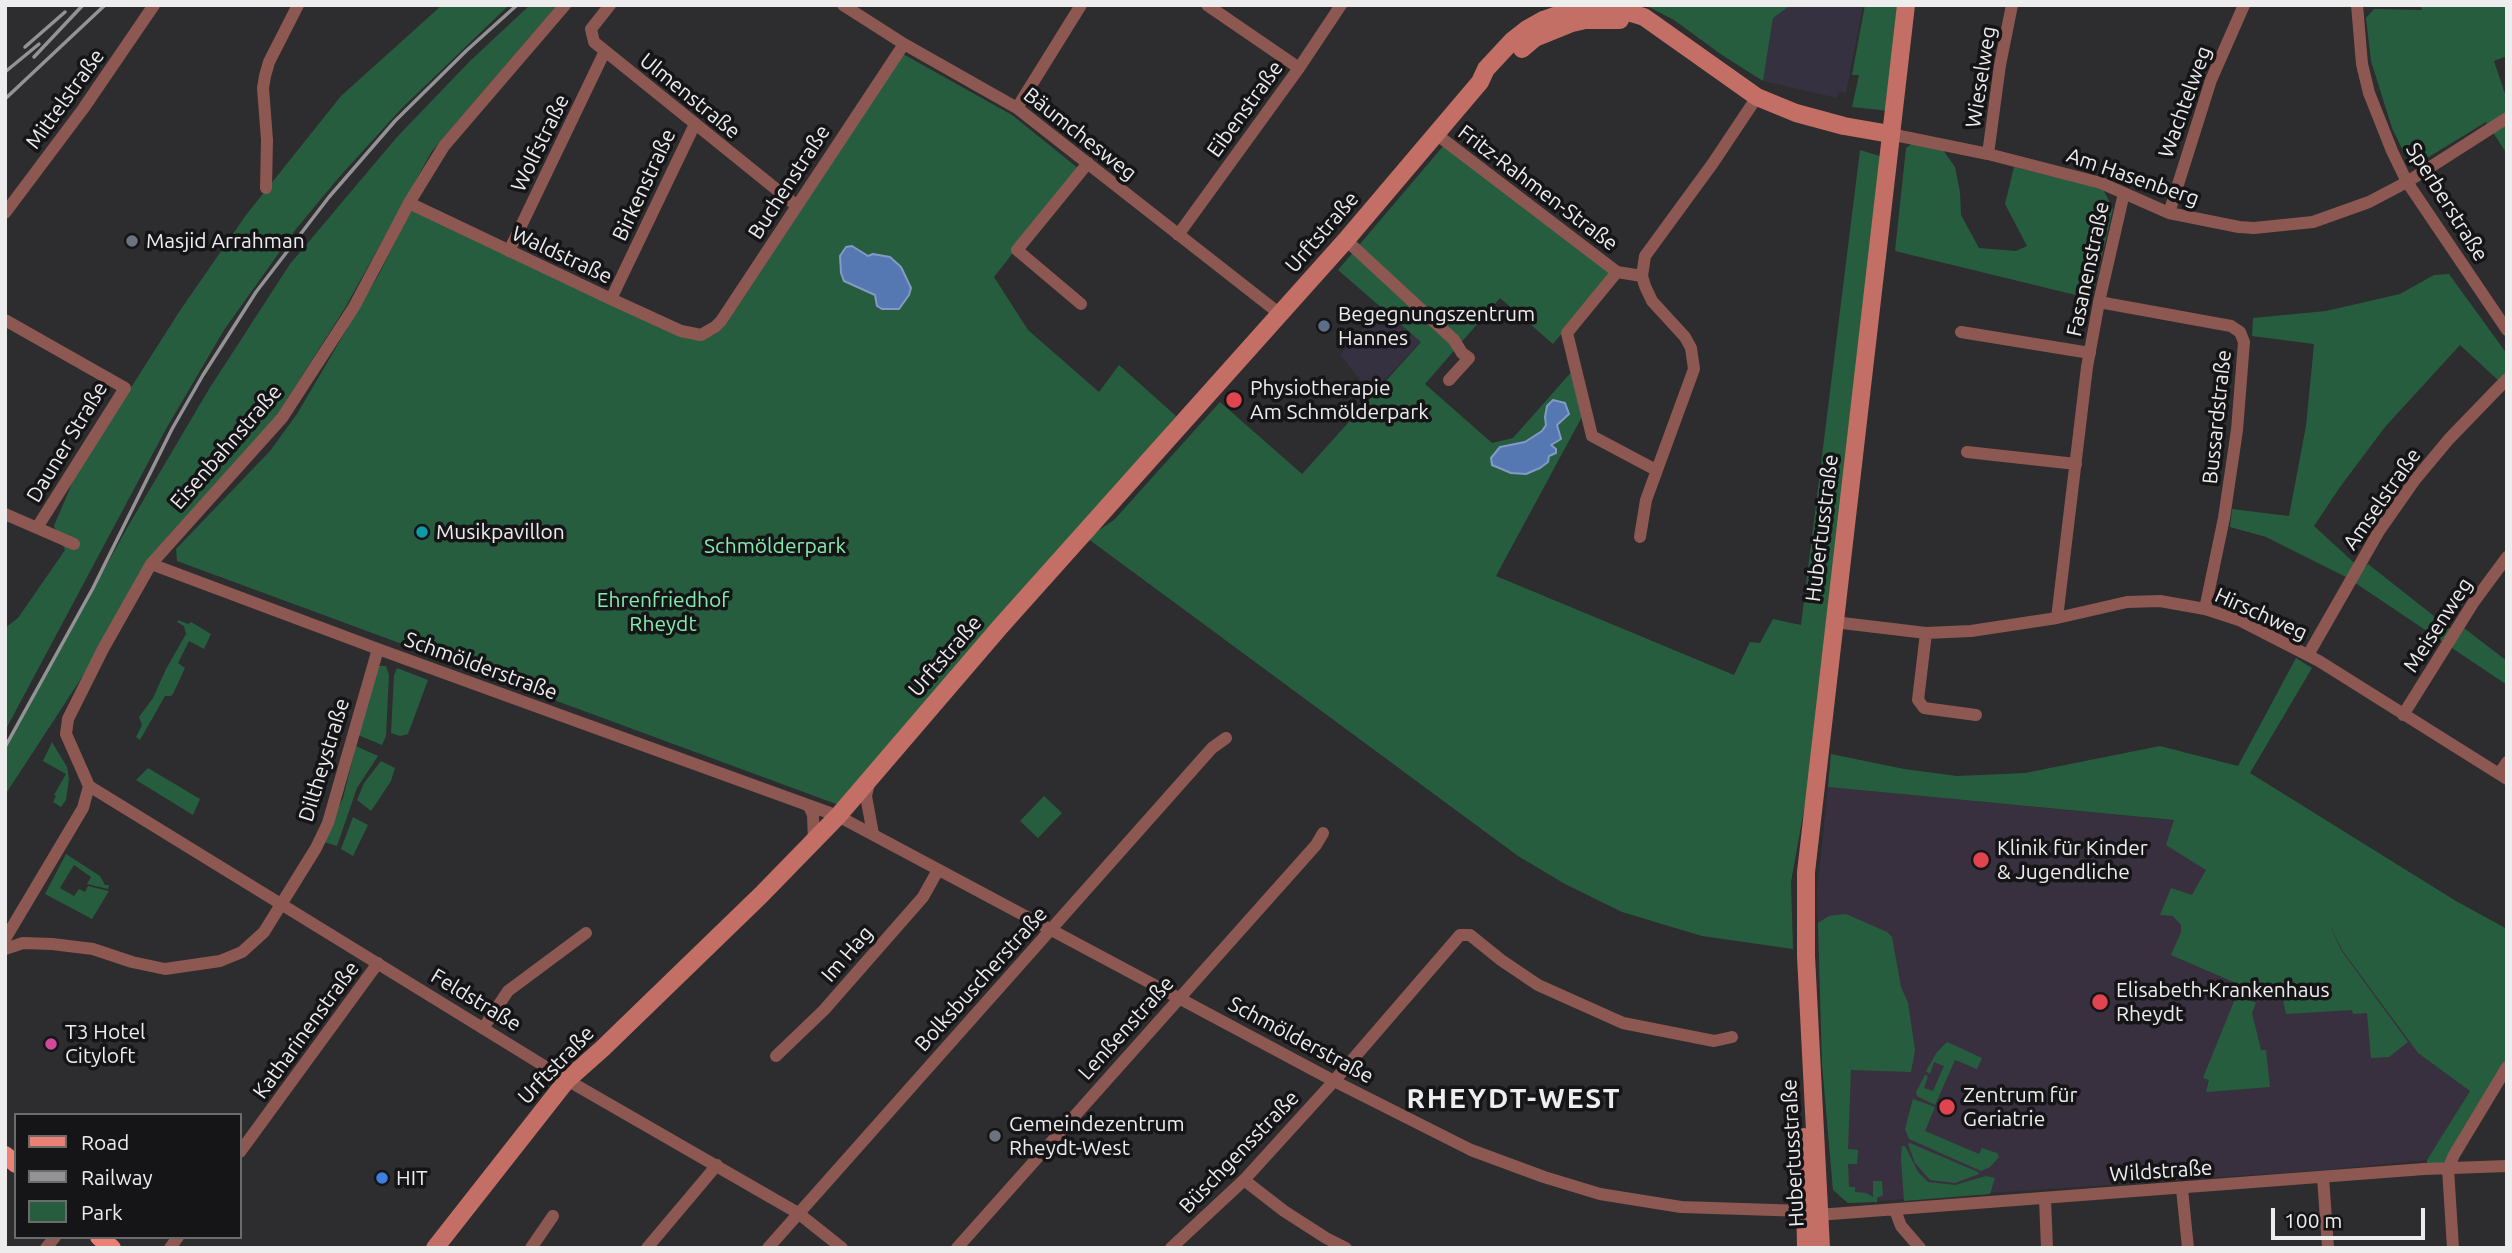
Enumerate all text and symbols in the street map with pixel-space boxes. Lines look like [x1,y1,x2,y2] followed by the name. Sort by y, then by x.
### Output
[1961,24,2001,130] street label: Wieselweg
[2153,43,2217,161] street label: Wachtelweg
[20,44,110,154] street label: Mittelstraße
[635,48,745,144] street label: Ulmenstraße
[1202,56,1288,162] street label: Eibenstraße
[1018,82,1142,186] street label: Bäumchesweg
[506,90,574,196] street label: Wolfstraße
[743,120,835,244] street label: Buchenstraße
[1453,120,1623,256] street label: Fritz-Rahmen-Straße
[607,125,681,245] street label: Birkenstraße
[2401,138,2493,266] street label: Sperberstraße
[2063,143,2203,211] street label: Am Hasenberg
[1280,186,1364,278] street label: Urftstraße
[2061,199,2115,339] street label: Fasanenstraße
[508,221,616,289] street label: Waldstraße
[146,228,305,254] place label: Masjid Arrahman
[124,233,140,249] marker: Masjid Arrahman
[1338,301,1535,351] place label: Begegnungszentrum Hannes
[1316,318,1332,334] marker: Begegnungszentrum Hannes
[2197,349,2237,485] street label: Bussardstraße
[1250,375,1429,425] place label: Physiotherapie Am Schmölderpark
[21,377,113,507] street label: Dauner Straße
[165,379,287,515] street label: Eisenbahnstraße
[1224,390,1244,410] marker: Physiotherapie Am Schmölderpark
[2338,443,2426,555] street label: Amselstraße
[1800,453,1844,603] street label: Hubertusstraße
[436,519,565,545] place label: Musikpavillon
[414,524,430,540] marker: Musikpavillon
[704,533,846,559] park label: Schmölderpark
[2398,573,2478,677] street label: Meisenweg
[2211,582,2311,646] street label: Hirschweg
[597,587,729,637] park label: Ehrenfriedhof Rheydt
[903,610,987,702] street label: Urftstraße
[401,627,561,705] street label: Schmölderstraße
[293,695,355,825] street label: Diltheystraße
[1997,835,2148,885] place label: Klinik für Kinder & Jugendliche
[1971,850,1991,870] marker: Klinik für Kinder & Jugendliche
[909,901,1053,1057] street label: Bolksbuscherstraße
[816,921,878,987] street label: Im Hag
[248,956,364,1104] street label: Katharinenstraße
[426,963,526,1037] street label: Feldstraße
[1073,971,1179,1085] street label: Lenßenstraße
[2116,977,2330,1027] place label: Elisabeth-Krankenhaus Rheydt
[1224,991,1378,1089] street label: Schmölderstraße
[2090,992,2110,1012] marker: Elisabeth-Krankenhaus Rheydt
[65,1019,146,1069] place label: T3 Hotel Cityloft
[513,1021,599,1109] street label: Urftstraße
[43,1036,59,1052] marker: T3 Hotel Cityloft
[1777,1078,1809,1228] street label: Hubertusstraße
[1408,1082,1620,1116] district label: RHEYDT-WEST
[1963,1082,2078,1132] place label: Zentrum für Geriatrie
[1174,1085,1304,1219] street label: Büschgensstraße
[1937,1097,1957,1117] marker: Zentrum für Geriatrie
[1009,1111,1185,1161] place label: Gemeindezentrum Rheydt-West
[14,1113,242,1239] legend
[987,1128,1003,1144] marker: Gemeindezentrum Rheydt-West
[81,1130,129,1154] text: Road
[2109,1155,2213,1187] street label: Wildstraße
[81,1165,153,1189] text: Railway
[396,1165,428,1191] place label: HIT
[374,1170,390,1186] marker: HIT
[2274,1194,2428,1238] scale bar
[81,1200,123,1224] text: Park
[2284,1208,2342,1232] text: 100 m

